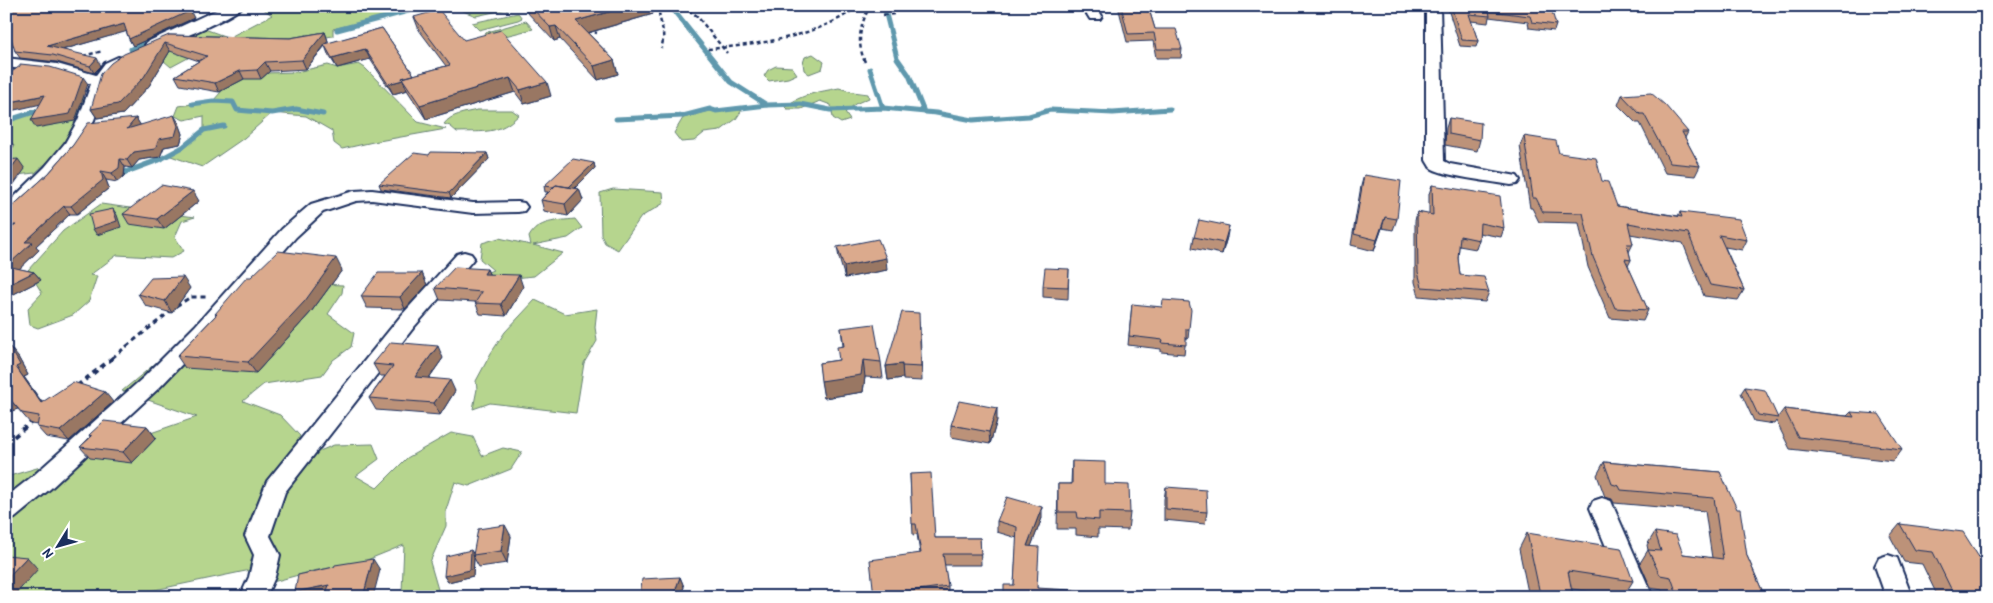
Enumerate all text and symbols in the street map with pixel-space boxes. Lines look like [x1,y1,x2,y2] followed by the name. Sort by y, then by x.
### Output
[32,520,82,570] north arrow
[37,545,57,563] text: N

